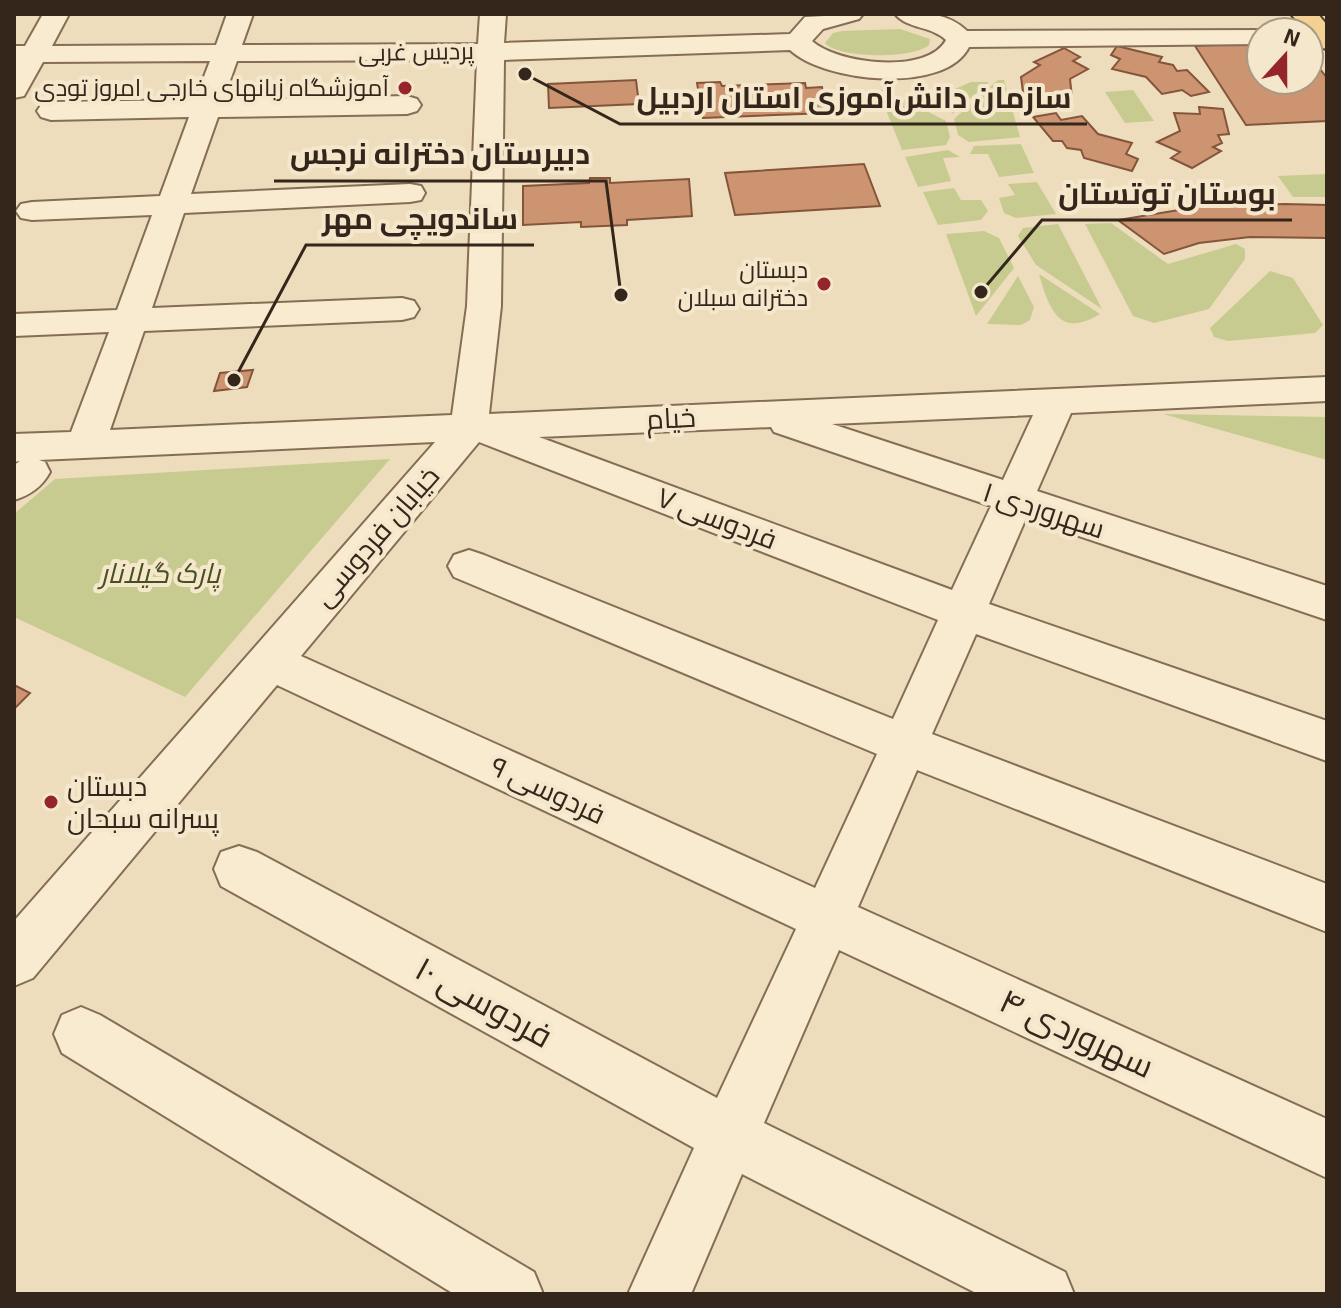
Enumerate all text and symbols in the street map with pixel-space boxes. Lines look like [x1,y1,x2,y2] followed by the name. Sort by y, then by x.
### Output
[1278,15,1307,60] text: N
[1245,16,1325,96] north arrow
[358,28,475,75] street label: پردیس غربی
[34,65,390,110] place label: آموزشگاه زبانهای خارجی امروز تودی
[636,69,1072,125] text: سازمان دانش‌آموزی استان اردبیل
[620,70,1087,124] callout: سازمان دانش‌آموزی استان اردبیل
[396,79,414,97] marker: آموزشگاه زبانهای خارجی امروز تودی
[290,125,590,181] text: دبیرستان دخترانه نرجس
[274,127,606,181] callout: دبیرستان دخترانه نرجس
[1058,165,1276,221] text: بوستان توتستان
[1042,166,1292,220] callout: بوستان توتستان
[321,190,518,246] text: ساندویچی مهر
[306,191,534,245] callout: ساندویچی مهر
[678,247,808,320] place label: دبستان دخترانه سبلان
[815,275,833,293] marker: دبستان دخترانه سبلان
[645,391,697,445] street label: خیام
[299,453,453,619] street label: خیابان فردوسی
[976,466,1112,554] street label: سهروردی ۱
[649,471,785,565] street label: فردوسی ۷
[97,547,222,599] park label: پارک گیلانار
[481,740,615,840] street label: فردوسی ۹
[67,760,220,844] place label: دبستان پسرانه سبحان
[42,793,60,811] marker: دبستان پسرانه سبحان
[403,938,565,1066] street label: فردوسی ۱۰
[989,969,1165,1096] street label: سهروردی ۴

